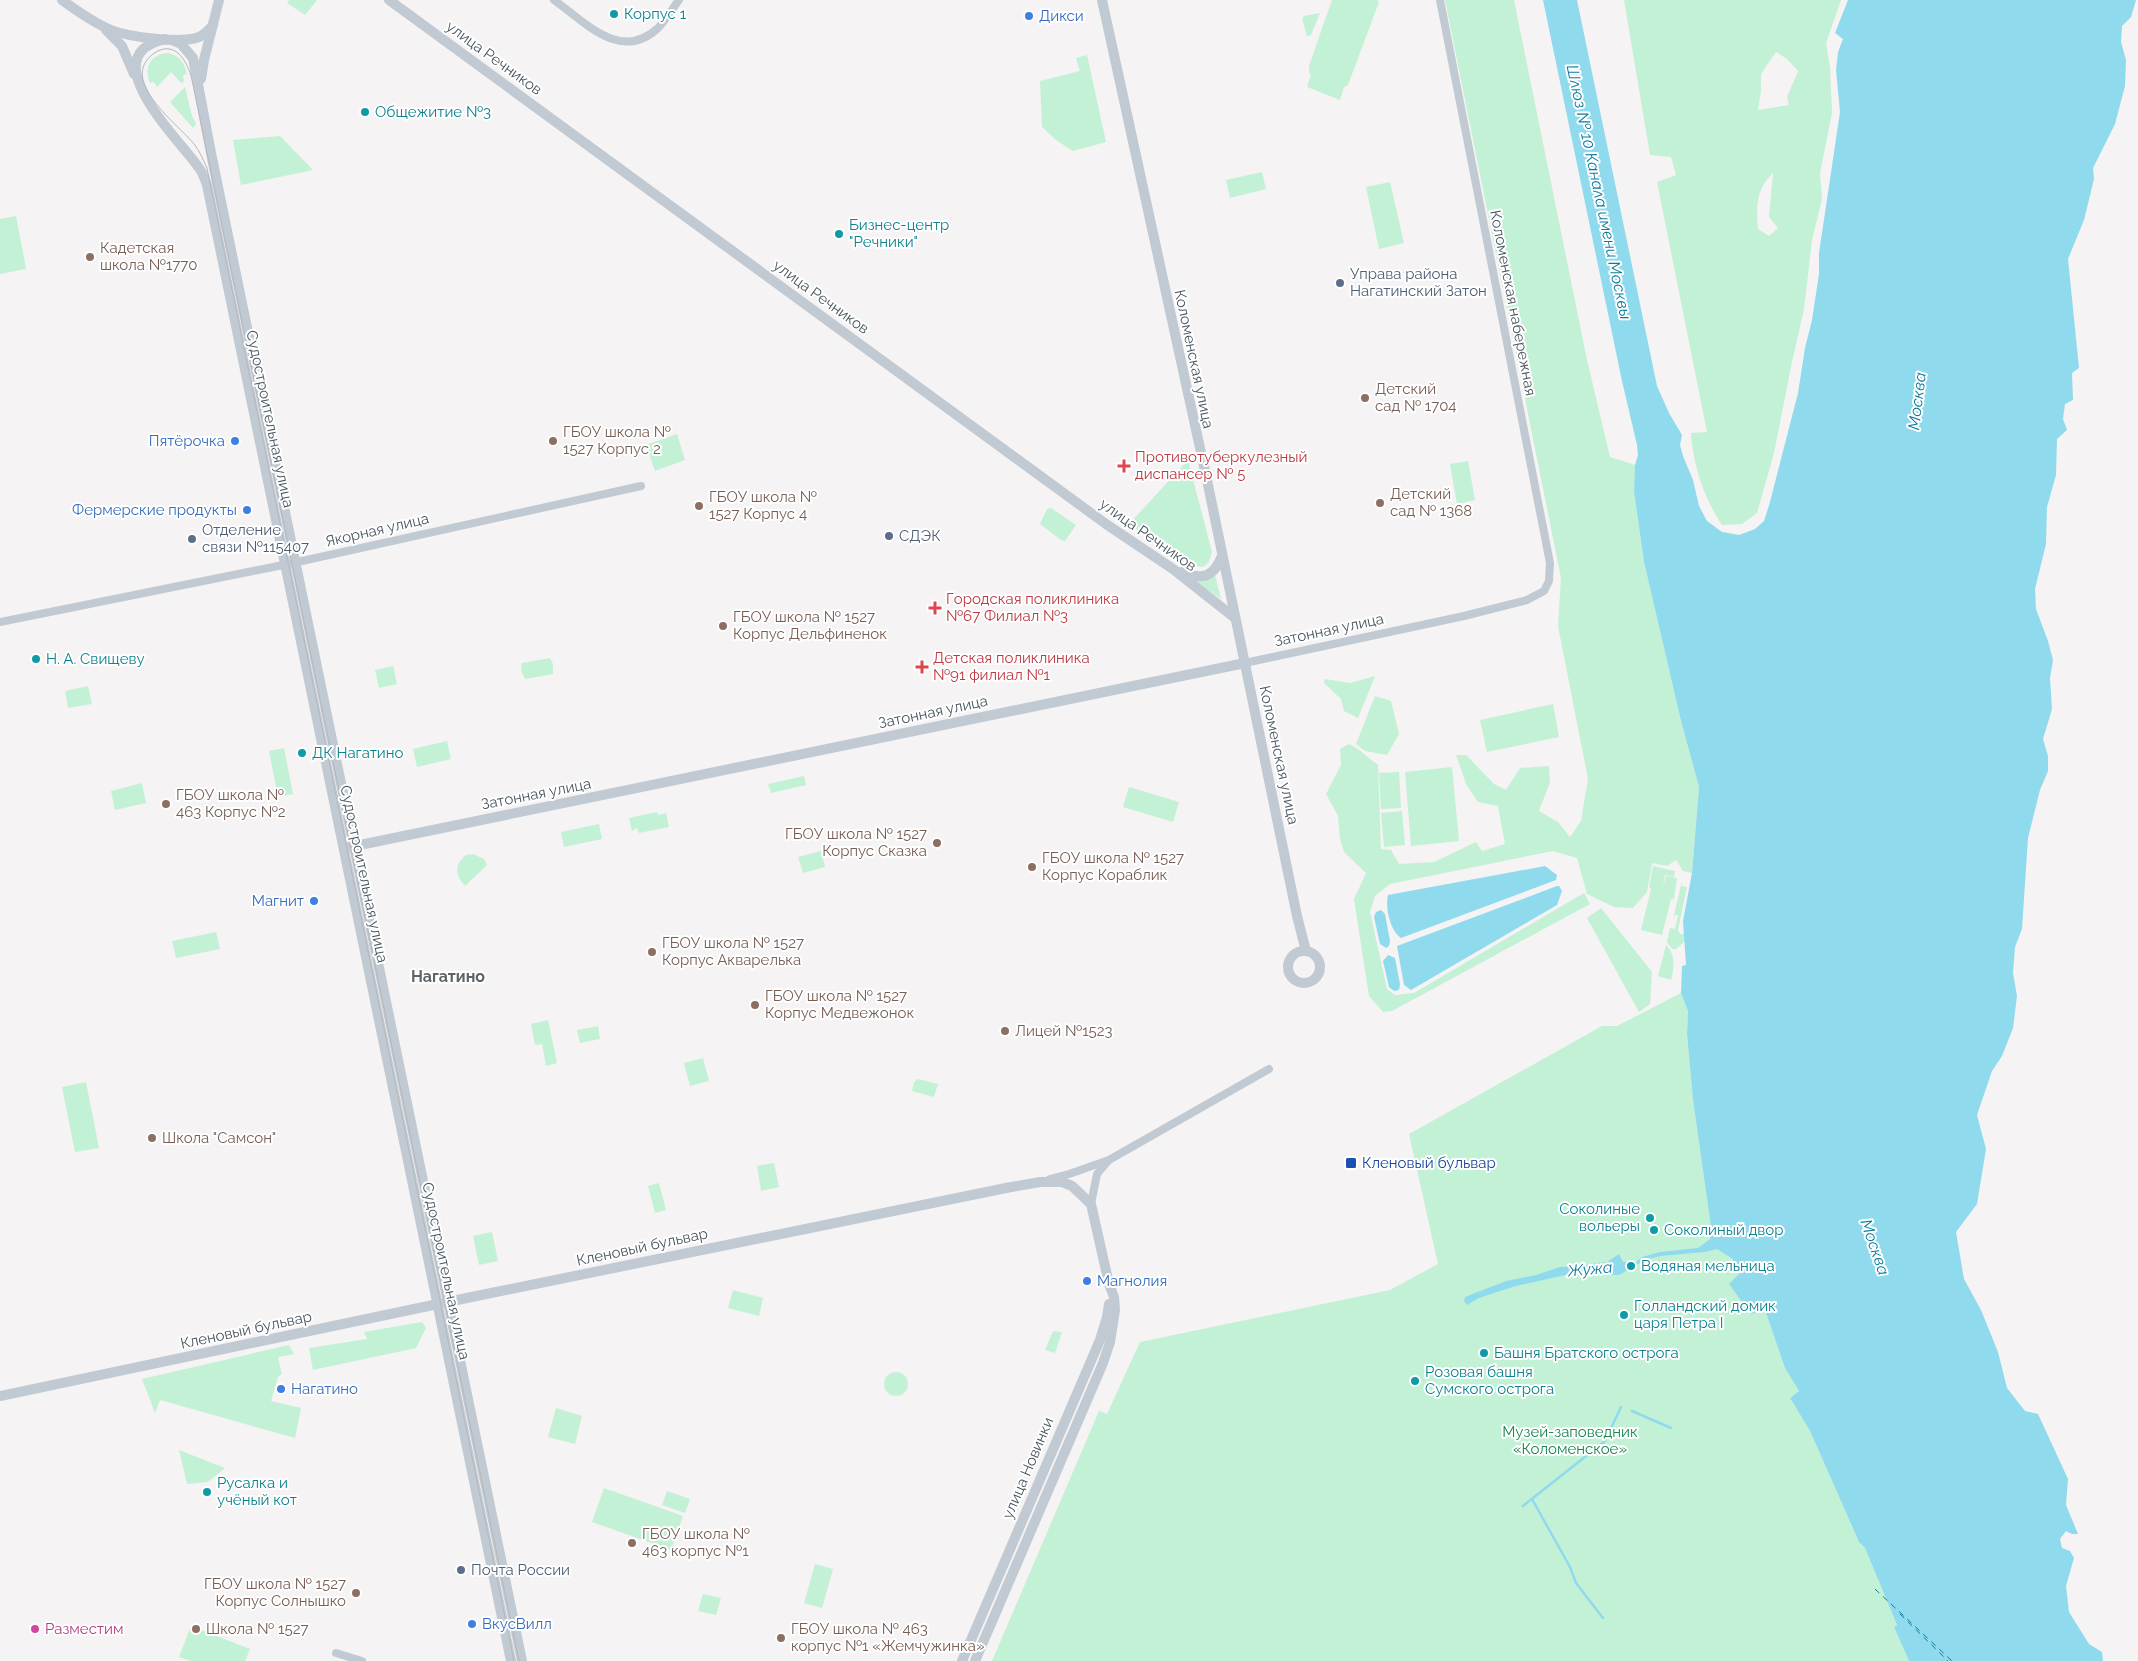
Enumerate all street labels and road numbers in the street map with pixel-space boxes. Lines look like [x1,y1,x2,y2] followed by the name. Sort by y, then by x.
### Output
[443,17,545,99] street label: улица Речников
[1486,209,1540,397] street label: Коломенская набережная
[770,256,872,338] street label: улица Речников
[1171,288,1217,430] street label: Коломенская улица
[242,329,298,509] street label: Судостроительная улица
[1096,495,1200,575] street label: улица Речников
[323,509,431,551] street label: Якорная улица
[1273,610,1385,650] street label: Затонная улица
[1256,684,1302,826] street label: Коломенская улица
[877,692,989,732] street label: Затонная улица
[480,775,592,813] street label: Затонная улица
[336,784,392,964] street label: Судостроительная улица
[418,1181,474,1361] street label: Судостроительная улица
[575,1224,709,1270] street label: Кленовый бульвар
[179,1307,313,1353] street label: Кленовый бульвар
[999,1415,1057,1521] street label: улица Новинки

